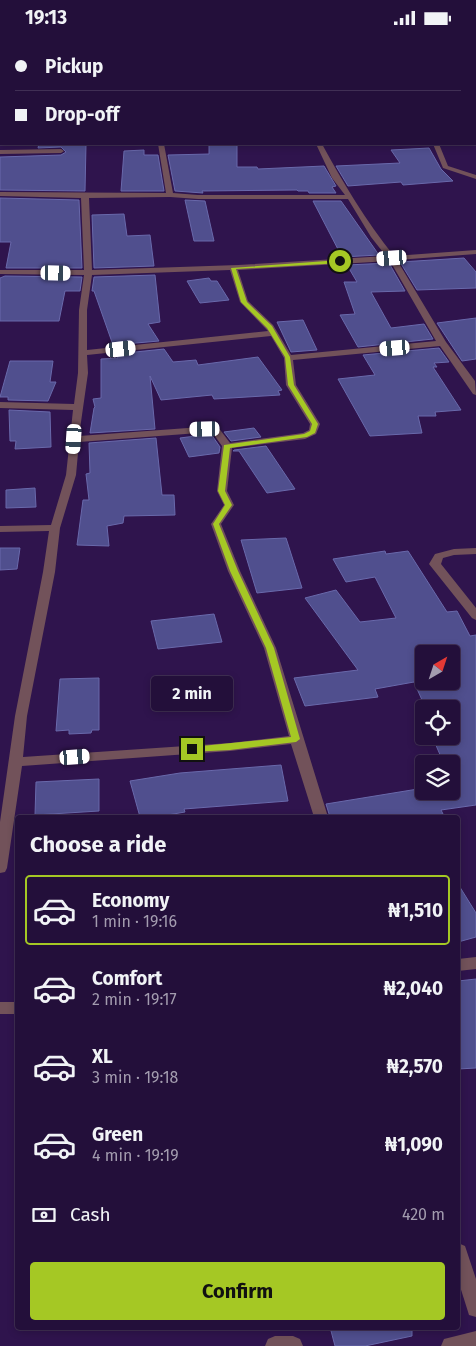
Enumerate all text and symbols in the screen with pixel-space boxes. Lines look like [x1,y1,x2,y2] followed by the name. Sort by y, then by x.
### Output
[25,6,67,29] text: 19:13
[45,55,103,78] text: Pickup
[45,103,119,126] text: Drop-off
[376,249,407,267] car
[329,250,351,272] route start
[40,265,71,281] car
[379,339,410,357] car
[105,340,136,358] car
[189,421,220,437] car
[65,424,82,454] car
[415,645,460,690] north arrow
[415,645,460,800] map controls
[151,677,233,711] callout: 2 min
[172,684,212,703] text: 2 min
[415,700,460,745] button: locate
[181,738,203,760] route end
[59,748,90,766] car
[415,755,460,800] button: layers
[30,831,166,858] text: Choose a ride
[32,888,77,933] icon: car
[92,889,169,912] text: Economy
[388,899,443,922] text: ₦1,510
[92,912,177,931] text: 1 min · 19:16
[32,966,77,1011] icon: car
[92,967,162,990] text: Comfort
[383,977,443,1000] text: ₦2,040
[92,990,177,1009] text: 2 min · 19:17
[32,1044,77,1089] icon: car
[92,1045,113,1068] text: XL
[387,1055,443,1078] text: ₦2,570
[92,1068,178,1087] text: 3 min · 19:18
[32,1122,77,1167] icon: car
[92,1123,143,1146] text: Green
[385,1133,443,1156] text: ₦1,090
[92,1146,179,1165] text: 4 min · 19:19
[30,1201,58,1229] icon: cash
[70,1203,111,1226] text: Cash
[402,1205,445,1224] text: 420 m
[30,1262,445,1320] button: Confirm

